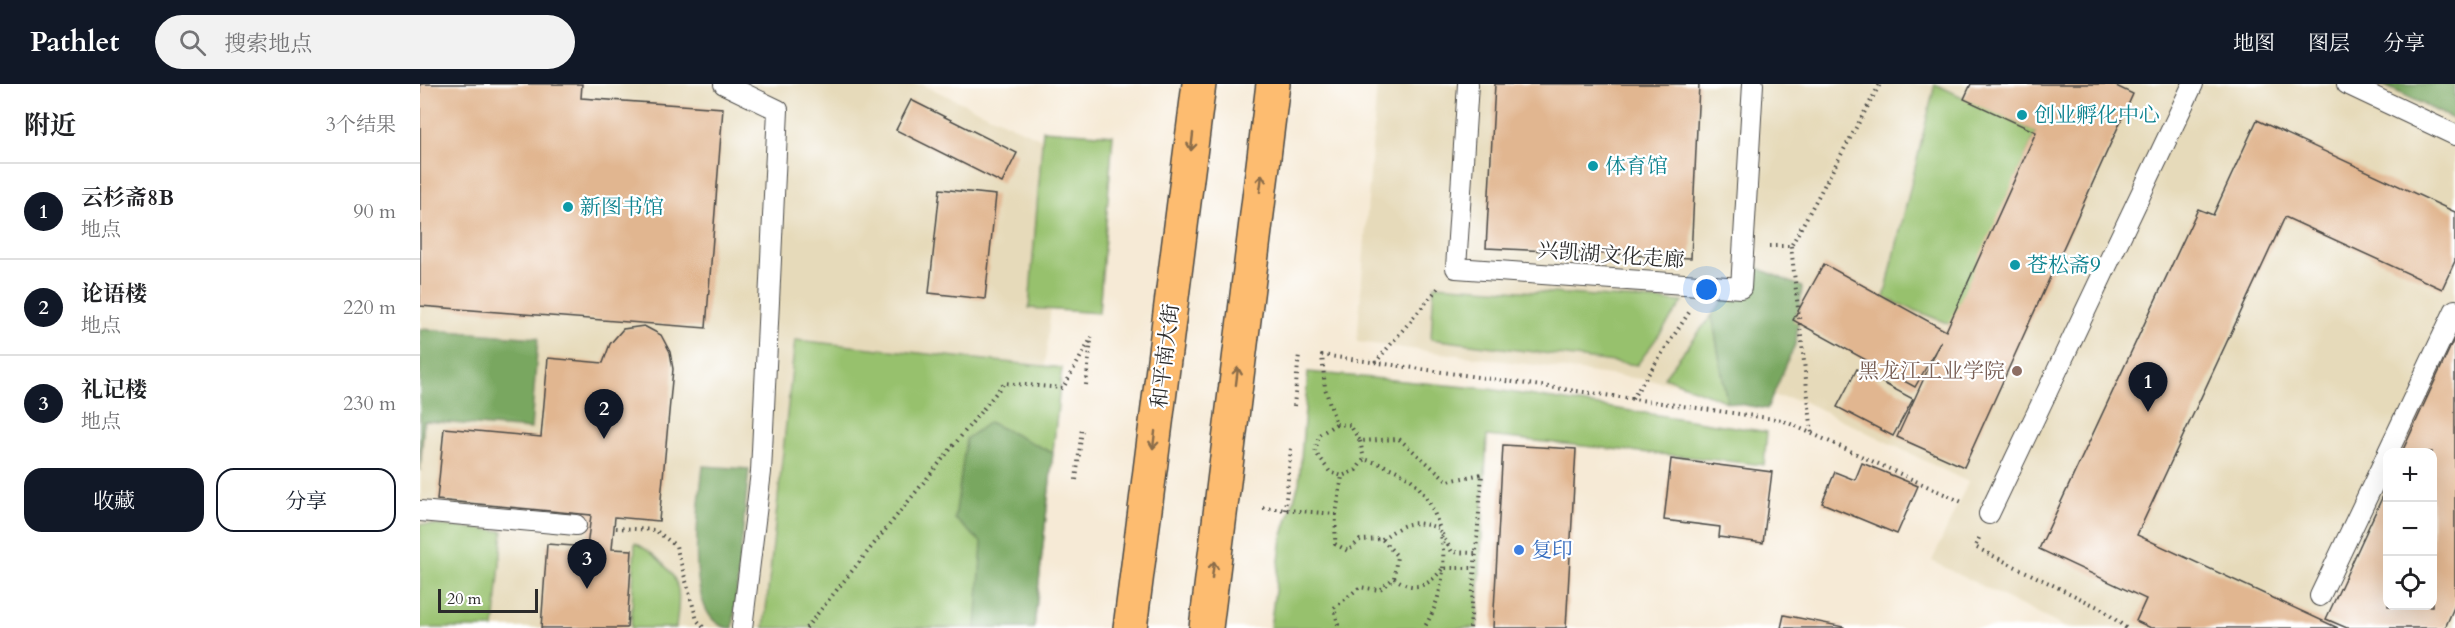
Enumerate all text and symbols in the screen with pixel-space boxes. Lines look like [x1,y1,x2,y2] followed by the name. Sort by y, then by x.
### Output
[155,15,575,69] search box
[30,23,119,61] text: Pathlet
[176,26,209,59] icon: search
[224,29,312,59] text: 搜索地点
[2233,29,2275,58] text: 地图
[2308,29,2350,58] text: 图层
[2383,29,2425,58] text: 分享
[2034,101,2160,130] place label: 创业孵化中心
[24,108,76,143] text: 附近
[2015,108,2029,122] marker: 创业孵化中心
[326,111,396,138] text: 3个结果
[1186,132,1197,151] one-way arrow
[1605,152,1668,181] place label: 体育馆
[1586,159,1600,173] marker: 体育馆
[1255,173,1266,193] one-way arrow
[81,183,174,213] text: 云杉斋8B
[580,193,664,222] place label: 新图书馆
[38,198,49,225] text: 1
[353,198,396,225] text: 90 m
[561,200,575,214] marker: 新图书馆
[81,216,121,243] text: 地点
[1537,236,1685,275] street label: 兴凯湖文化走廊
[2027,251,2101,280] place label: 苍松斋9
[2008,258,2022,272] marker: 苍松斋9
[1692,275,1721,304] your location
[81,279,147,309] text: 论语楼
[38,294,49,321] text: 2
[343,294,396,321] text: 220 m
[1145,302,1186,410] street label: 和平南大街
[81,312,121,339] text: 地点
[1858,357,2005,386] place label: 黑龙江工业学院
[2128,362,2168,412] pin: 1
[2010,364,2024,378] marker: 黑龙江工业学院
[1232,367,1243,387] one-way arrow
[81,375,147,405] text: 礼记楼
[38,390,49,417] text: 3
[343,390,396,417] text: 230 m
[584,390,624,439] pin: 2
[81,408,121,435] text: 地点
[1148,429,1159,449] one-way arrow
[2383,448,2437,610] map controls
[2383,448,2437,502] button: +
[24,468,204,532] button: 收藏
[216,468,396,532] button: 分享
[2383,502,2437,556] button: −
[1531,536,1573,565] place label: 复印
[568,540,606,589] pin: 3
[1512,543,1526,557] marker: 复印
[2383,556,2437,610] button: locate
[1208,561,1219,580] one-way arrow
[438,586,538,614] scale bar
[447,588,481,610] text: 20 m

